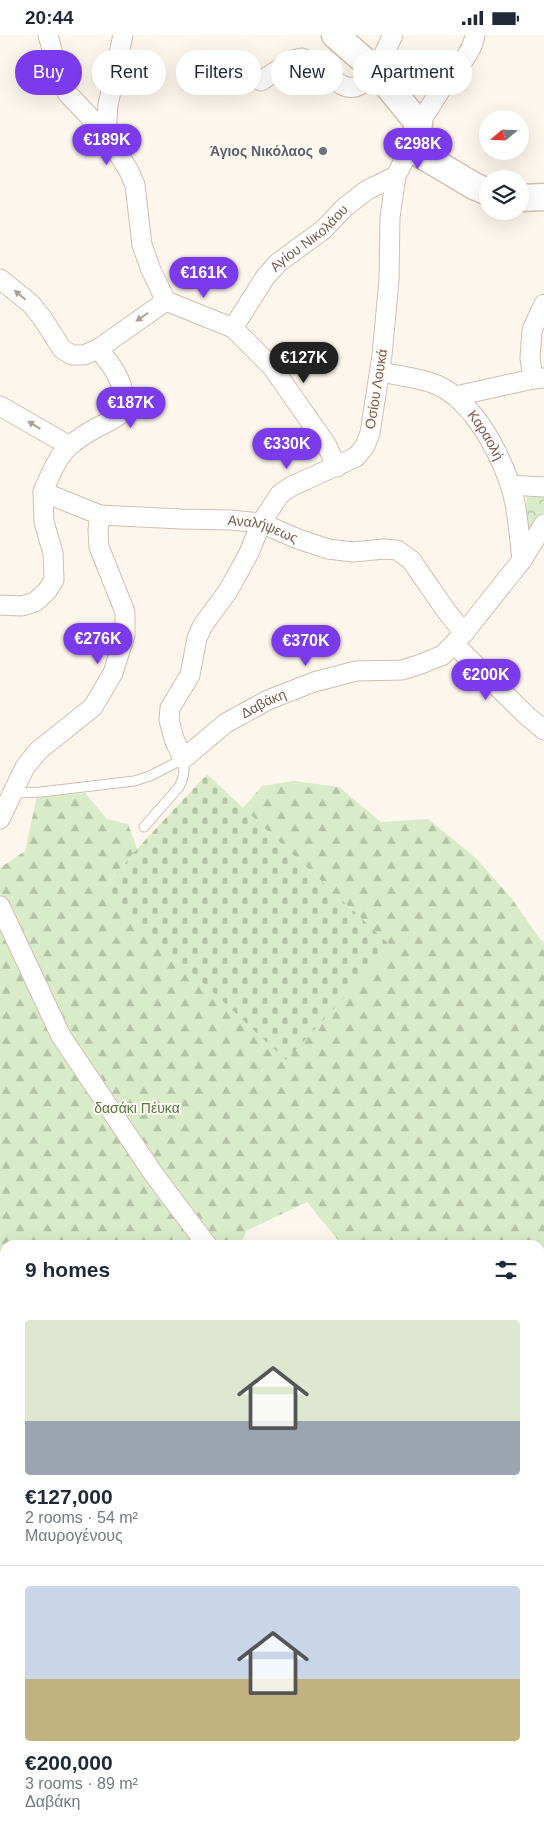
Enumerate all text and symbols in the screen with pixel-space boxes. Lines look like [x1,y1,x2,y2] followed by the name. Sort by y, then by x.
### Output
[25,7,74,28] text: 20:44
[15,50,82,95] chip: Buy
[92,50,166,95] chip: Rent
[176,50,261,95] chip: Filters
[271,50,343,95] chip: New
[353,50,472,95] chip: Apartment
[479,110,529,160] north arrow
[479,110,529,220] map controls
[72,123,142,166] pin: €189K
[383,127,453,170] pin: €298K
[83,131,131,148] text: €189K
[394,135,442,152] text: €298K
[210,143,313,159] place label: Άγιος Νικόλαος
[317,145,329,157] marker: Άγιος Νικόλαος
[479,170,529,220] button: layers
[266,201,351,275] street label: Αγίου Νικολάου
[169,257,239,299] pin: €161K
[180,264,228,281] text: €161K
[14,289,27,300] one-way arrow
[135,312,149,322] one-way arrow
[269,341,339,384] pin: €127K
[362,348,390,430] street label: Οσίου Λουκά
[280,349,328,366] text: €127K
[96,387,166,429] pin: €187K
[107,394,155,411] text: €187K
[465,407,507,463] street label: Καραολή
[28,421,41,430] one-way arrow
[252,427,322,470] pin: €330K
[263,435,311,452] text: €330K
[227,512,301,546] street label: Αναλήψεως
[63,623,133,665] pin: €276K
[271,625,341,667] pin: €370K
[74,630,122,647] text: €276K
[282,632,330,649] text: €370K
[451,659,521,701] pin: €200K
[462,666,510,683] text: €200K
[238,686,288,721] street label: Δαβάκη
[94,1100,180,1116] park label: δασάκι Πέυκα
[492,1256,520,1284] icon: filters
[25,1258,110,1281] text: 9 homes
[228,1353,318,1443] icon: home
[25,1485,113,1508] text: €127,000
[25,1509,138,1526] text: 2 rooms · 54 m²
[25,1527,123,1544] text: Μαυρογένους
[228,1618,318,1708] icon: home
[25,1751,113,1774] text: €200,000
[25,1775,138,1792] text: 3 rooms · 89 m²
[25,1793,80,1810] text: Δαβάκη

